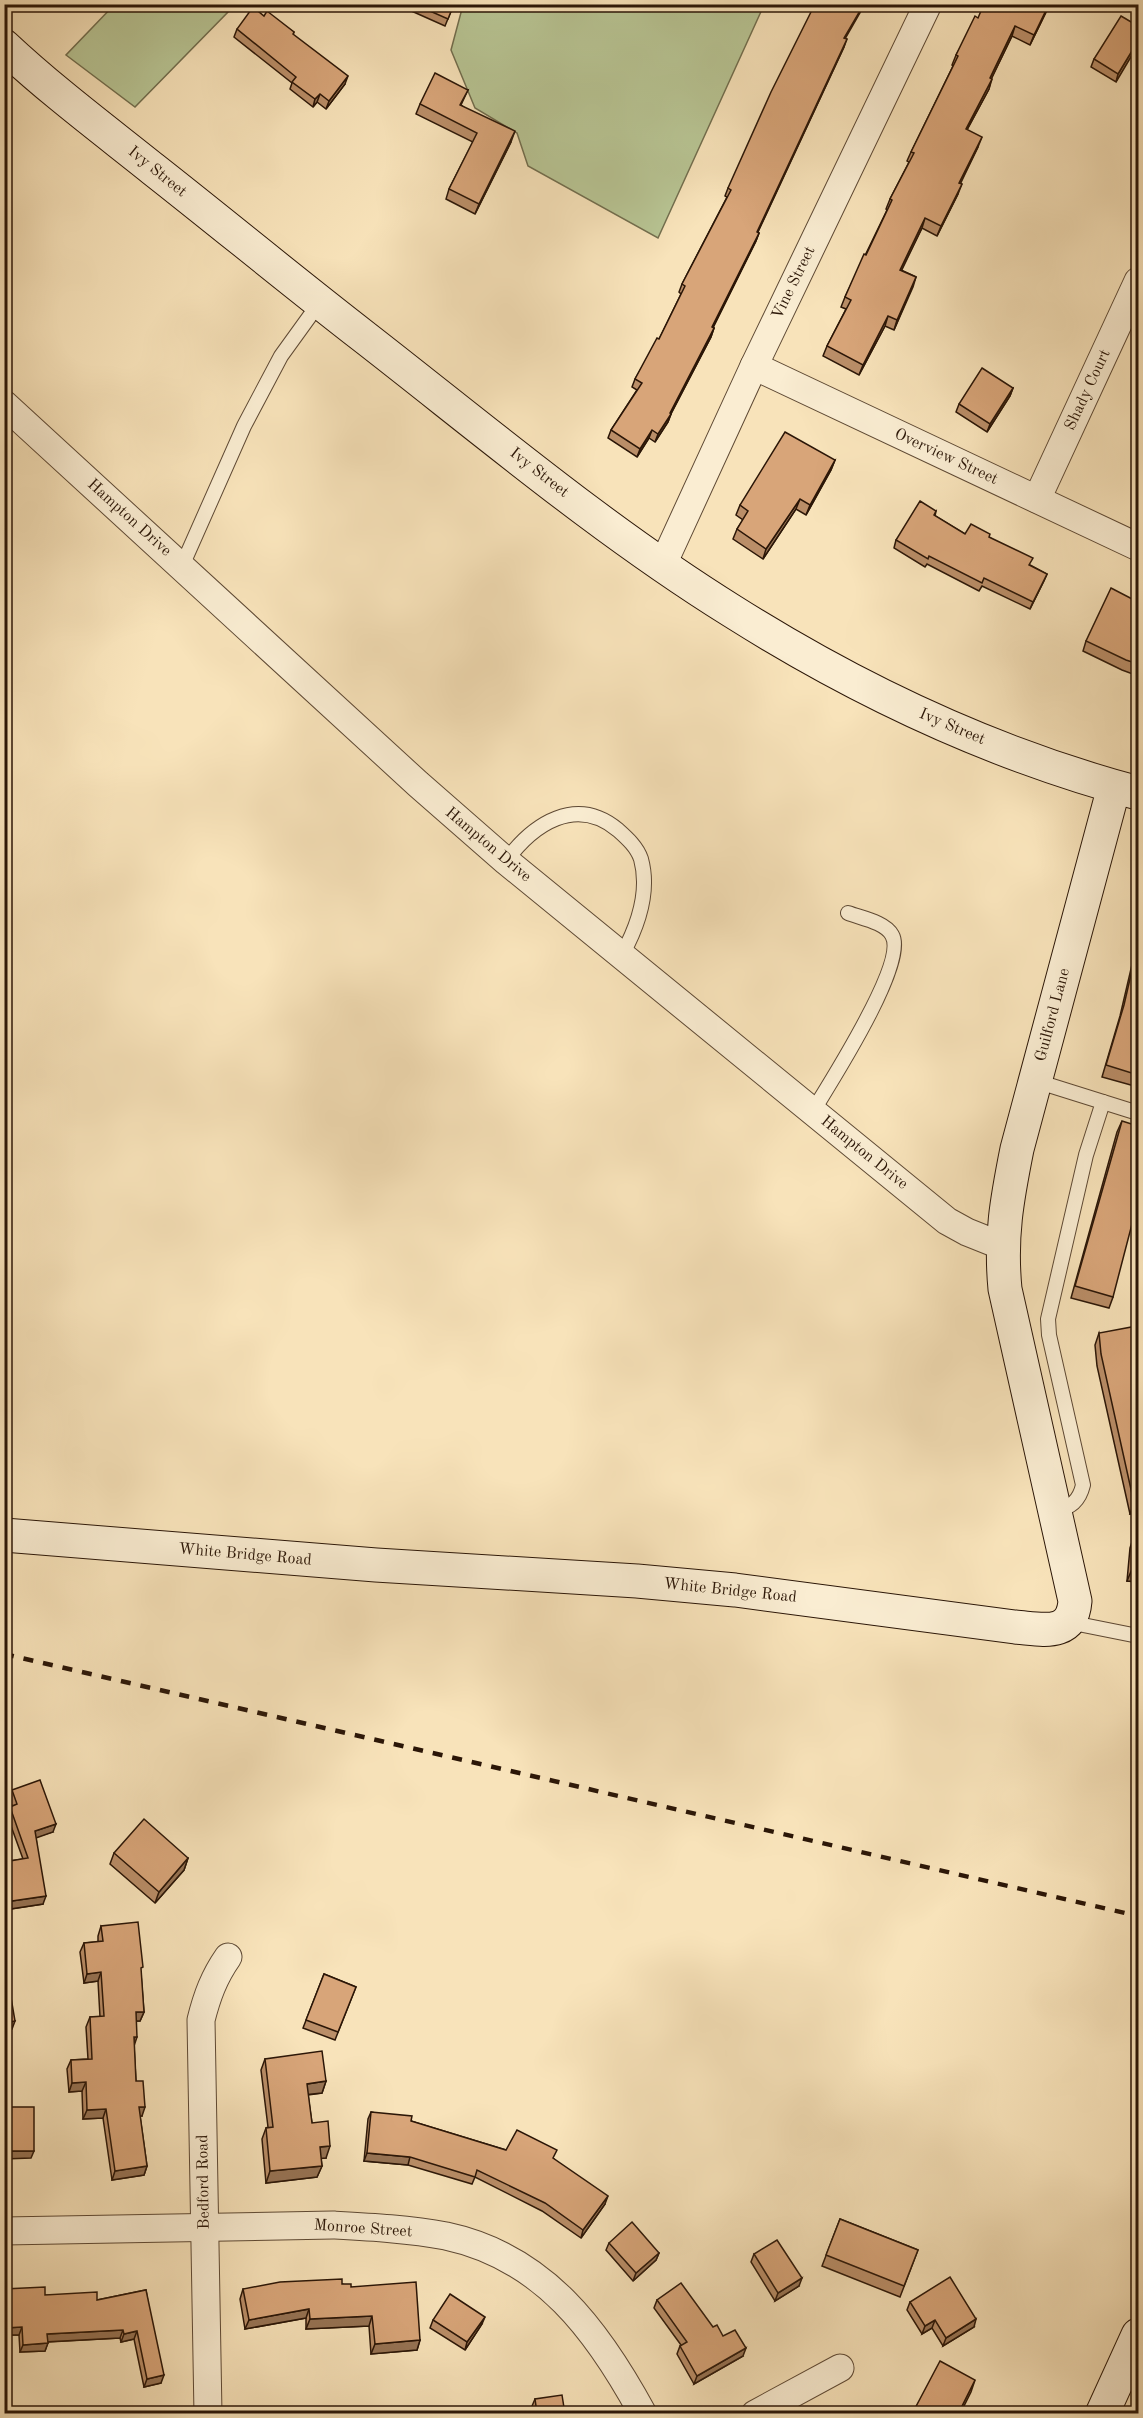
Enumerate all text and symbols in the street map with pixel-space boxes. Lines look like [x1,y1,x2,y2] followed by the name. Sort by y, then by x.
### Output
[125,144,190,201] street label: Ivy Street
[770,244,819,322] street label: Vine Street
[1062,347,1114,433] street label: Shady Court
[892,426,1001,488] street label: Overview Street
[506,445,572,501] street label: Ivy Street
[84,476,174,560] street label: Hampton Drive
[917,706,988,748] street label: Ivy Street
[442,805,534,885] street label: Hampton Drive
[1033,967,1073,1063] street label: Guilford Lane
[818,1113,910,1193] street label: Hampton Drive
[178,1541,312,1569] street label: White Bridge Road
[663,1576,797,1606] street label: White Bridge Road
[195,2134,213,2230] street label: Bedford Road
[313,2218,413,2240] street label: Monroe Street

